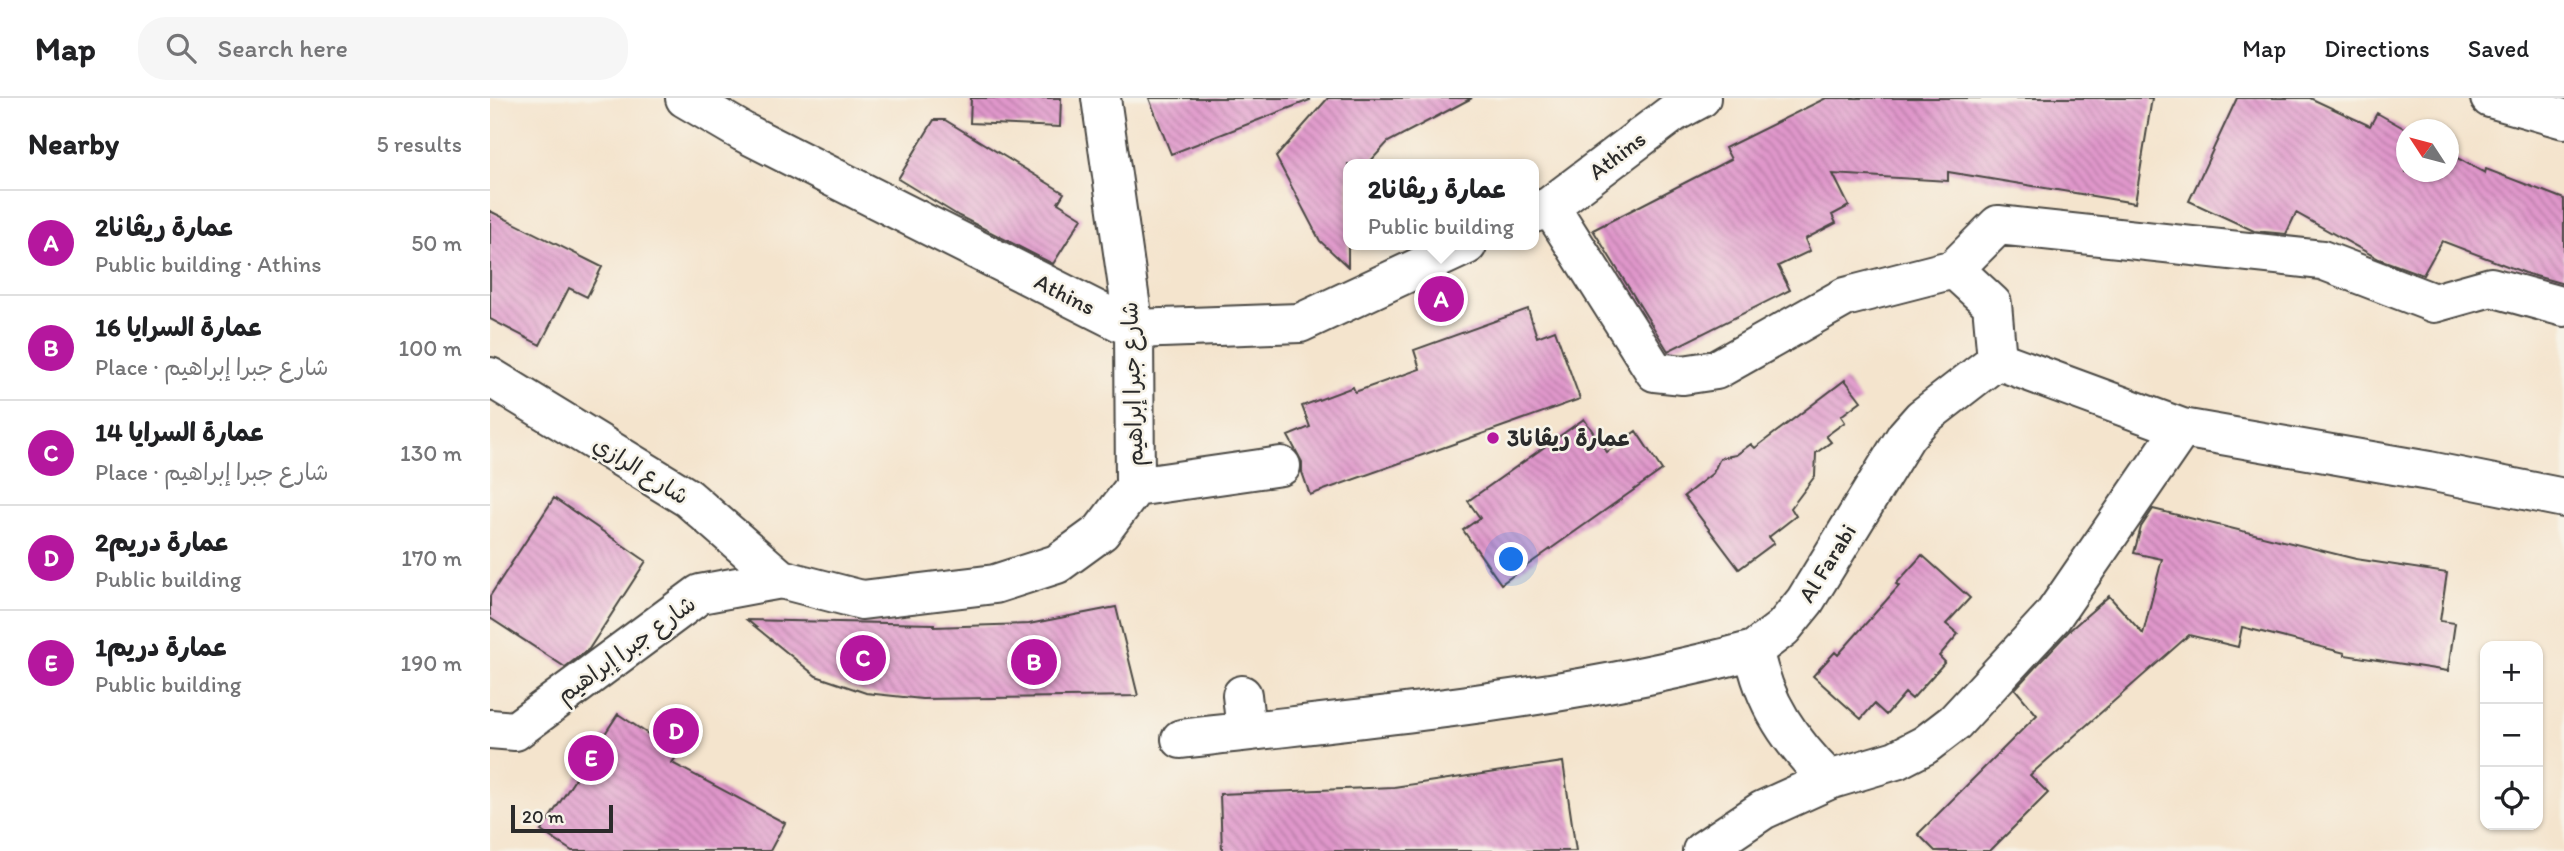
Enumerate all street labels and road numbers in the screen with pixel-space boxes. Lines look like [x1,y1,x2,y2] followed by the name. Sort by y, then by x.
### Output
[1583,124,1651,186] street label: Athins
[1030,267,1100,321] street label: Athins
[1115,301,1153,467] street label: شارع جبرا إبراهيم
[587,430,694,513] street label: شارع الرازي
[1792,519,1862,607] street label: Al Farabi
[551,589,703,712] street label: شارع جبرا إبراهيم

